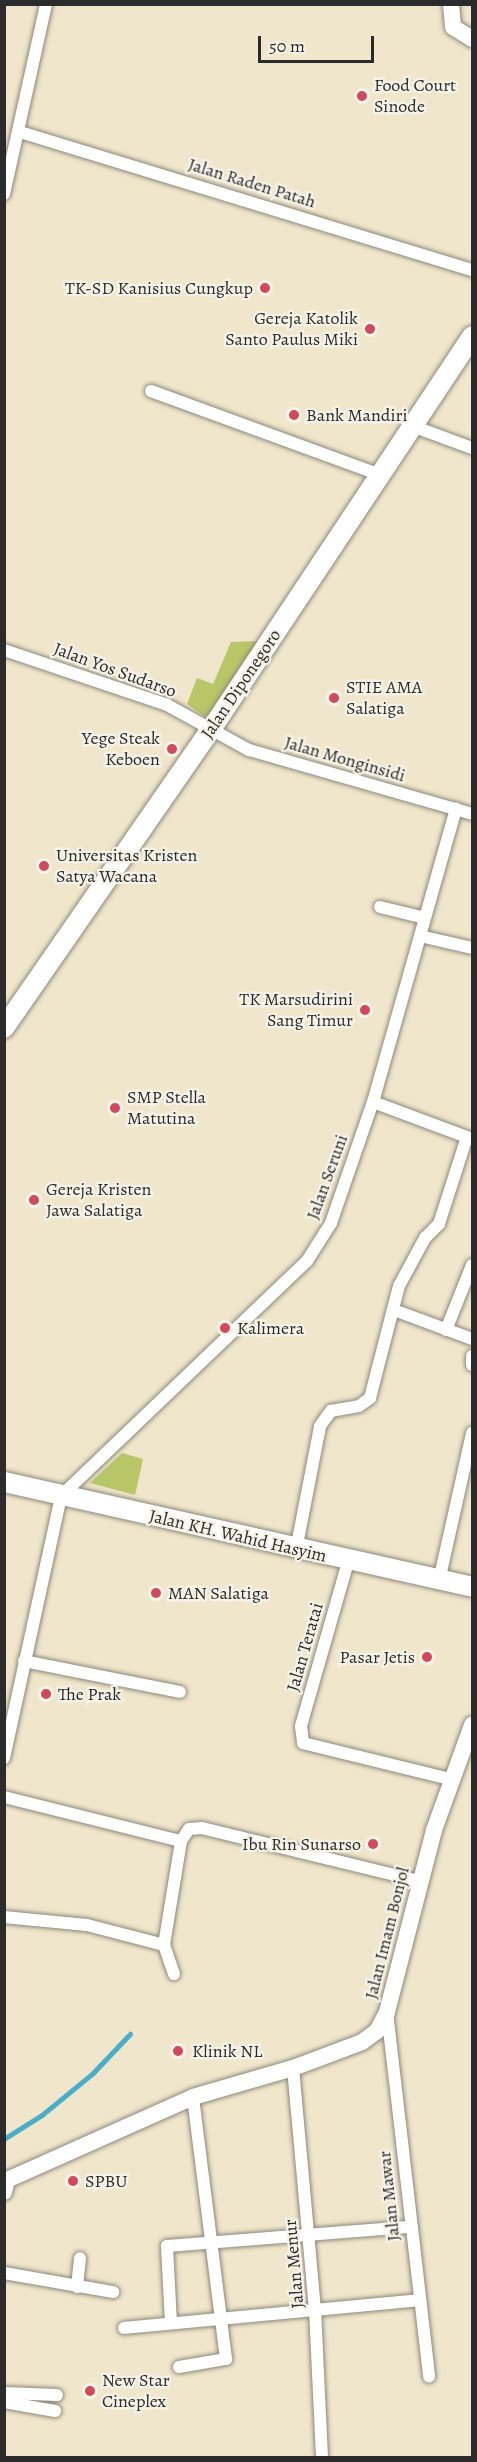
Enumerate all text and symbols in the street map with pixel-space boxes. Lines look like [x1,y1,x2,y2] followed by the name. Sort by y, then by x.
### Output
[261,24,376,62] scale bar
[269,34,305,58] text: 50 m
[374,75,456,118] place label: Food Court Sinode
[355,89,369,103] marker: Food Court Sinode
[186,153,318,213] street label: Jalan Raden Patah
[65,277,253,299] place label: TK-SD Kanisius Cungkup
[258,281,272,295] marker: TK-SD Kanisius Cungkup
[225,308,358,350] place label: Gereja Katolik Santo Paulus Miki
[363,322,377,336] marker: Gereja Katolik Santo Paulus Miki
[306,404,408,426] place label: Bank Mandiri
[287,408,301,422] marker: Bank Mandiri
[196,625,286,743] street label: Jalan Diponegoro
[51,638,179,702] street label: Jalan Yos Sudarso
[346,677,422,720] place label: STIE AMA Salatiga
[327,691,341,705] marker: STIE AMA Salatiga
[82,728,160,771] place label: Yege Steak Keboen
[282,731,408,787] street label: Jalan Monginsidi
[165,742,179,756] marker: Yege Steak Keboen
[56,845,197,888] place label: Universitas Kristen Satya Wacana
[37,859,51,873] marker: Universitas Kristen Satya Wacana
[239,989,353,1032] place label: TK Marsudirini Sang Timur
[358,1003,372,1017] marker: TK Marsudirini Sang Timur
[127,1087,206,1130] place label: SMP Stella Matutina
[108,1101,122,1115] marker: SMP Stella Matutina
[302,1132,352,1222] street label: Jalan Seruni
[46,1179,151,1222] place label: Gereja Kristen Jawa Salatiga
[27,1193,41,1207] marker: Gereja Kristen Jawa Salatiga
[237,1317,304,1339] place label: Kalimera
[218,1321,232,1335] marker: Kalimera
[147,1505,329,1567] street label: Jalan KH. Wahid Hasyim
[168,1582,269,1604] place label: MAN Salatiga
[149,1586,163,1600] marker: MAN Salatiga
[282,1600,328,1694] street label: Jalan Teratai
[339,1646,415,1668] place label: Pasar Jetis
[420,1650,434,1664] marker: Pasar Jetis
[58,1683,121,1705] place label: The Prak
[39,1687,53,1701] marker: The Prak
[242,1833,361,1855] place label: Ibu Rin Sunarso
[366,1837,380,1851] marker: Ibu Rin Sunarso
[360,1865,414,2001] street label: Jalan Imam Bonjol
[192,2040,262,2062] place label: Klinik NL
[169,2042,187,2060] marker: Klinik NL
[374,2150,404,2242] street label: Jalan Mawar
[85,2170,127,2192] place label: SPBU
[66,2174,80,2188] marker: SPBU
[279,2219,309,2309] street label: Jalan Menur
[102,2370,170,2412] place label: New Star Cineplex
[83,2384,97,2398] marker: New Star Cineplex

